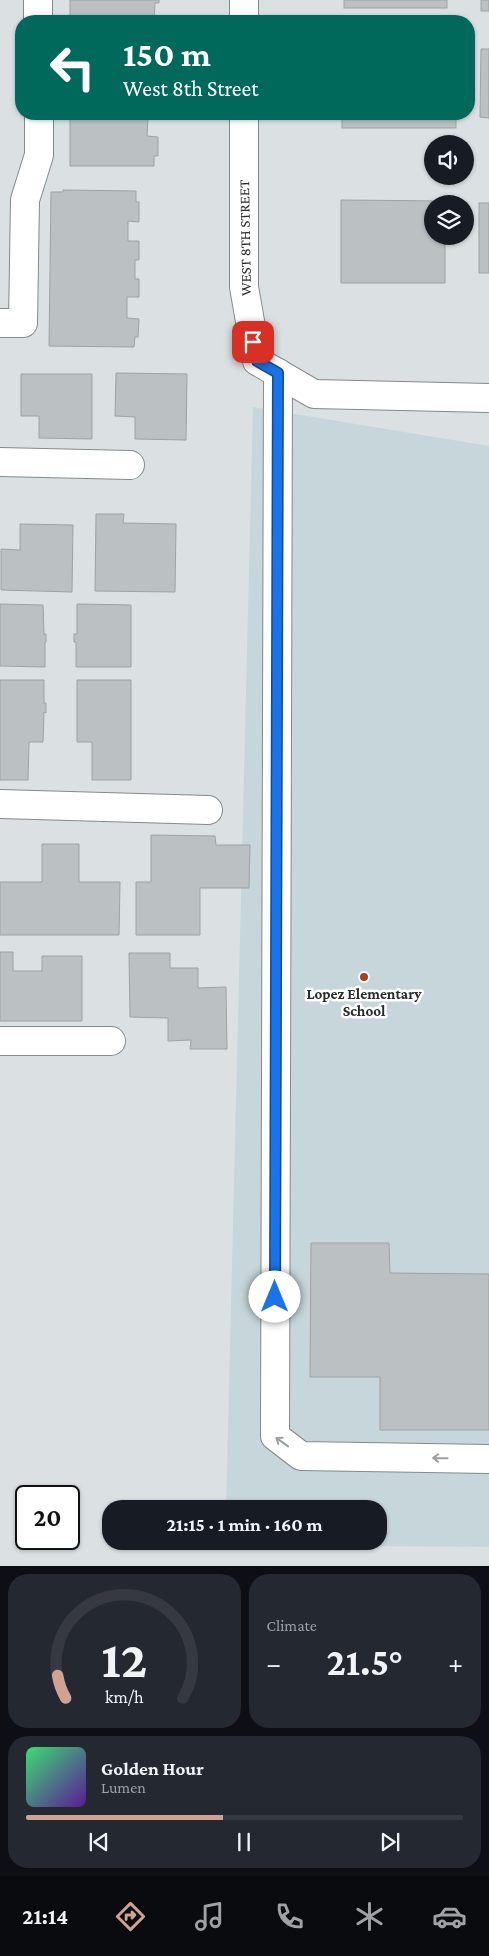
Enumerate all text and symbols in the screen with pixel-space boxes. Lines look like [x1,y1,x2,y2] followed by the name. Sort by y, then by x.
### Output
[40,35,105,100] icon: left
[123,35,211,74] text: 150 m
[123,76,258,101] text: West 8th Street
[424,135,474,245] map controls
[424,135,474,185] button: sound
[236,180,254,296] street label: WEST 8TH STREET
[424,195,474,245] button: layers
[232,321,274,363] pin
[239,328,267,356] icon: arrive
[358,971,370,983] marker: Lopez Elementary School
[306,986,422,1019] place label: Lopez Elementary School
[248,1270,300,1322] position arrow
[275,1437,289,1447] one-way arrow
[433,1453,449,1463] one-way arrow
[15,1485,80,1550] speed limit sign: 20
[166,1514,323,1535] text: 21:15 · 1 min · 160 m
[267,1617,317,1634] text: Climate
[101,1630,147,1688] text: 12
[326,1641,403,1683] text: 21.5°
[267,1648,281,1679] text: −
[448,1648,463,1679] text: +
[105,1687,144,1707] text: km/h
[101,1758,204,1779] text: Golden Hour
[101,1779,146,1796] text: Lumen
[85,1828,113,1856] icon: previous
[230,1828,258,1856] icon: pause
[376,1828,404,1856] icon: next
[113,1899,148,1934] icon: directions
[192,1899,227,1934] icon: music
[272,1899,307,1934] icon: phone
[352,1899,387,1934] icon: climate
[432,1899,467,1934] icon: car
[22,1904,68,1929] text: 21:14

